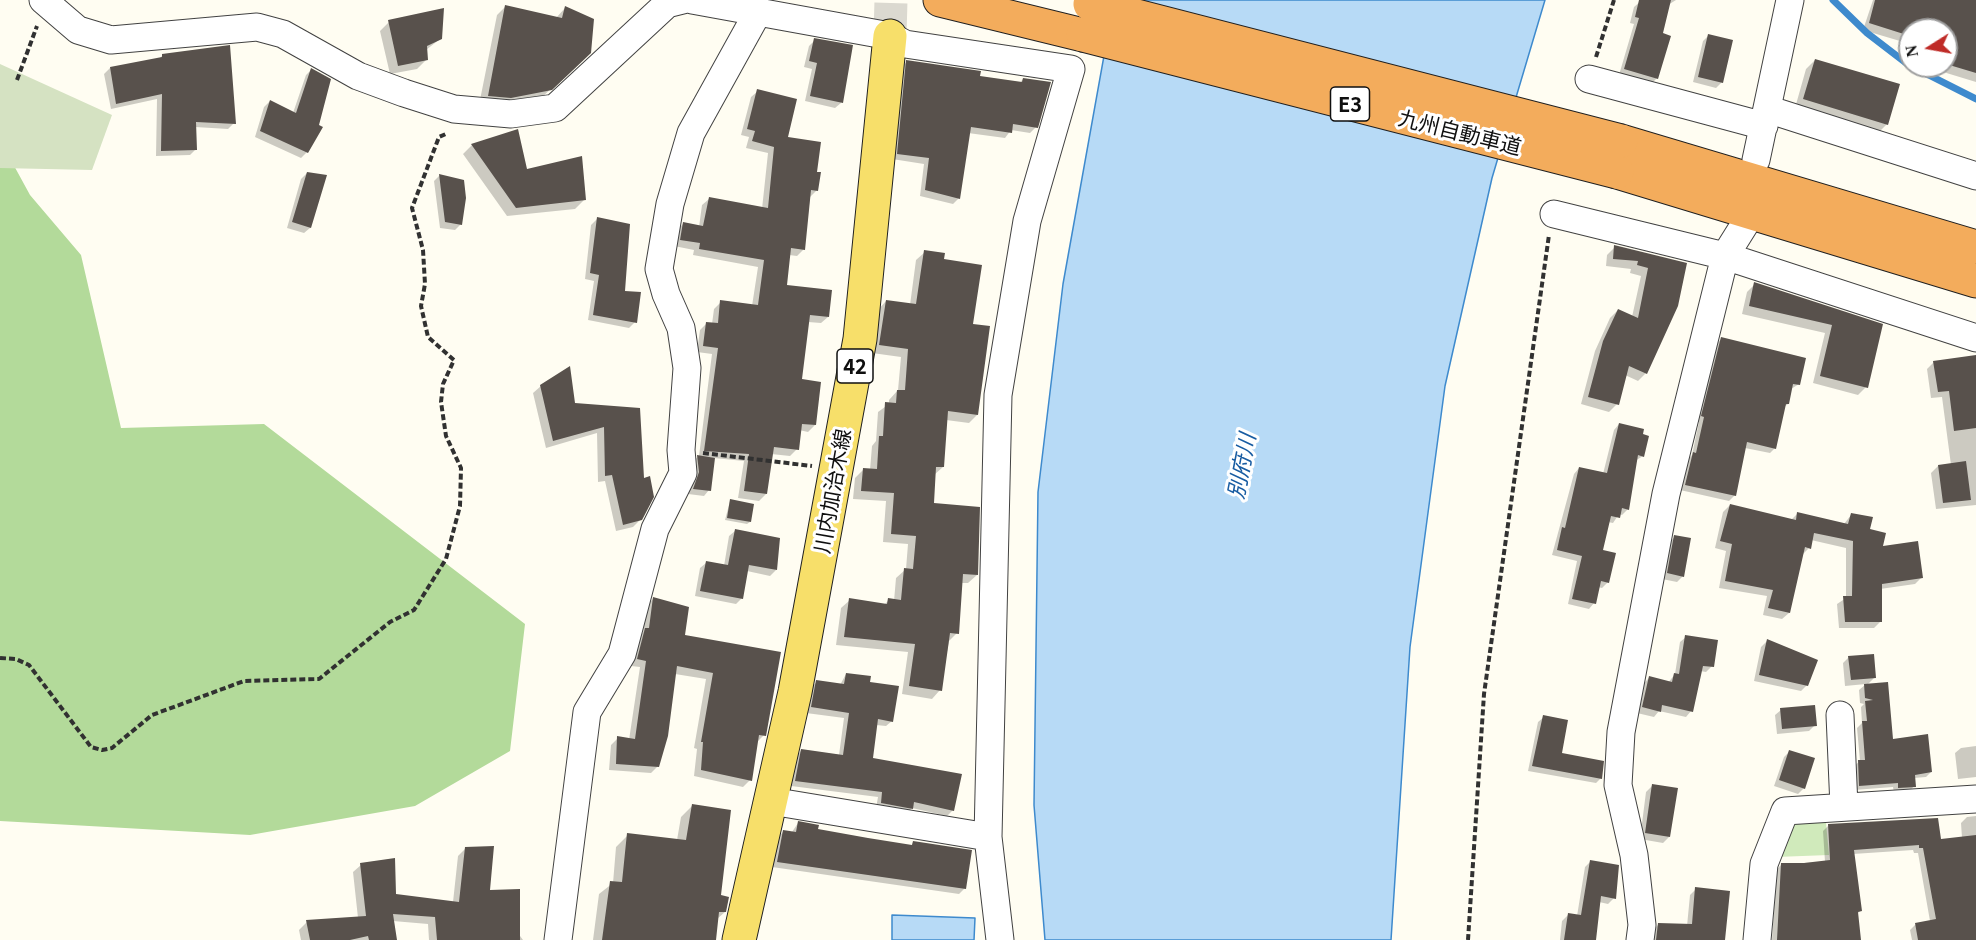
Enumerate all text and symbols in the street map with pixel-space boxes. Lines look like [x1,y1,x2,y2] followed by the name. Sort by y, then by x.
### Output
[1898,18,1958,78] north arrow
[1902,44,1921,58] text: N
[1330,87,1370,121] road number: E3
[1396,105,1524,159] street label: 九州自動車道
[837,349,873,383] road number: 42
[809,427,855,555] street label: 川内加治木線
[1222,431,1260,501] water label: 別府川

